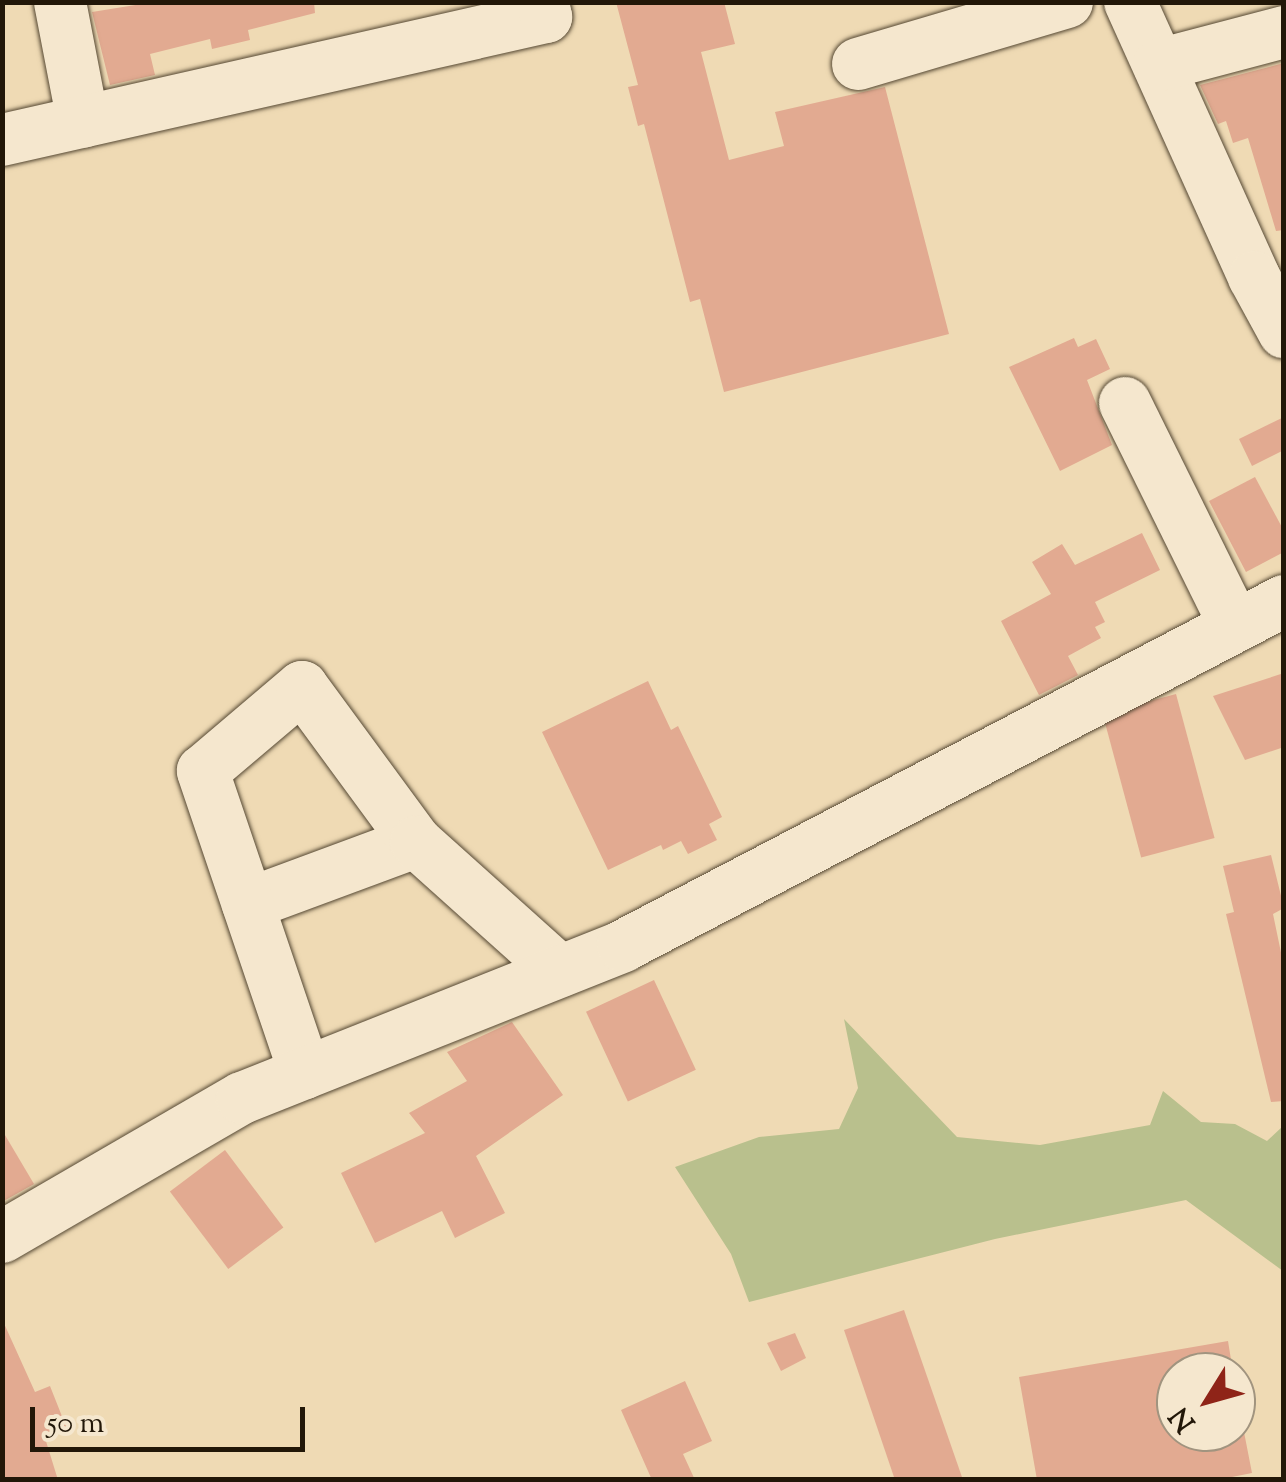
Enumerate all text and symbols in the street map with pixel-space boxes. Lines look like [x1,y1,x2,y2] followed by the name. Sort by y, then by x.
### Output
[1156,1352,1256,1452] north arrow
[35,1387,310,1449] scale bar
[1161,1398,1206,1440] text: N
[47,1403,104,1446] text: 50 m

